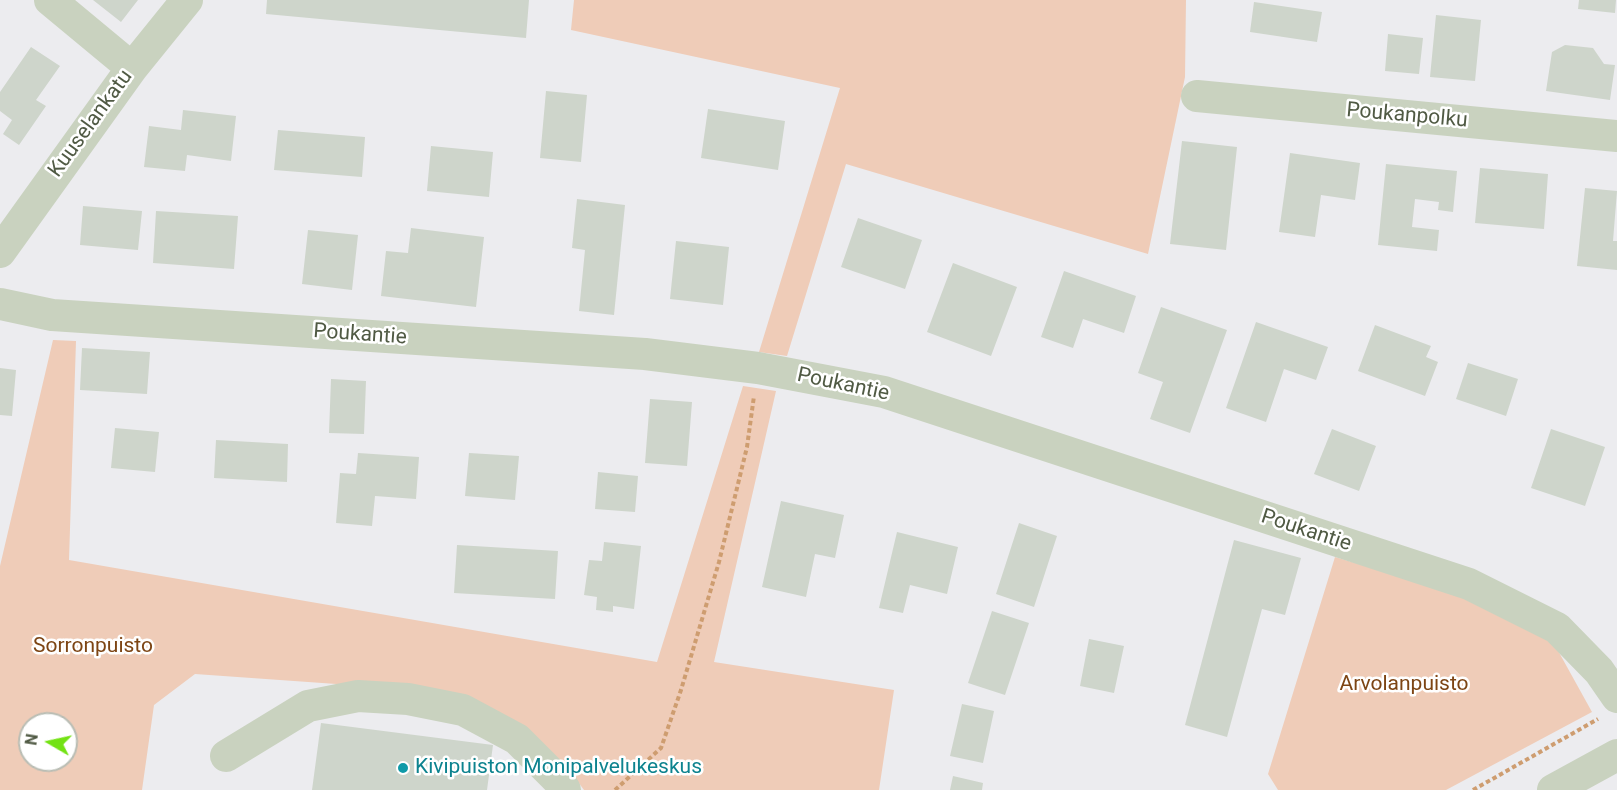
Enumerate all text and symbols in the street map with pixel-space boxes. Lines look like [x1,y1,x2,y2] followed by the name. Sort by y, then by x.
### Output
[44,65,138,183] street label: Kuuselankatu
[1345,98,1469,134] street label: Poukanpolku
[313,319,407,351] street label: Poukantie
[795,363,891,407] street label: Poukantie
[1258,505,1354,557] street label: Poukantie
[33,634,153,660] park label: Sorronpuisto
[1339,672,1469,698] park label: Arvolanpuisto
[18,712,78,772] north arrow
[21,732,42,746] text: N
[415,755,702,781] place label: Kivipuiston Monipalvelukeskus
[396,761,410,775] marker: Kivipuiston Monipalvelukeskus

